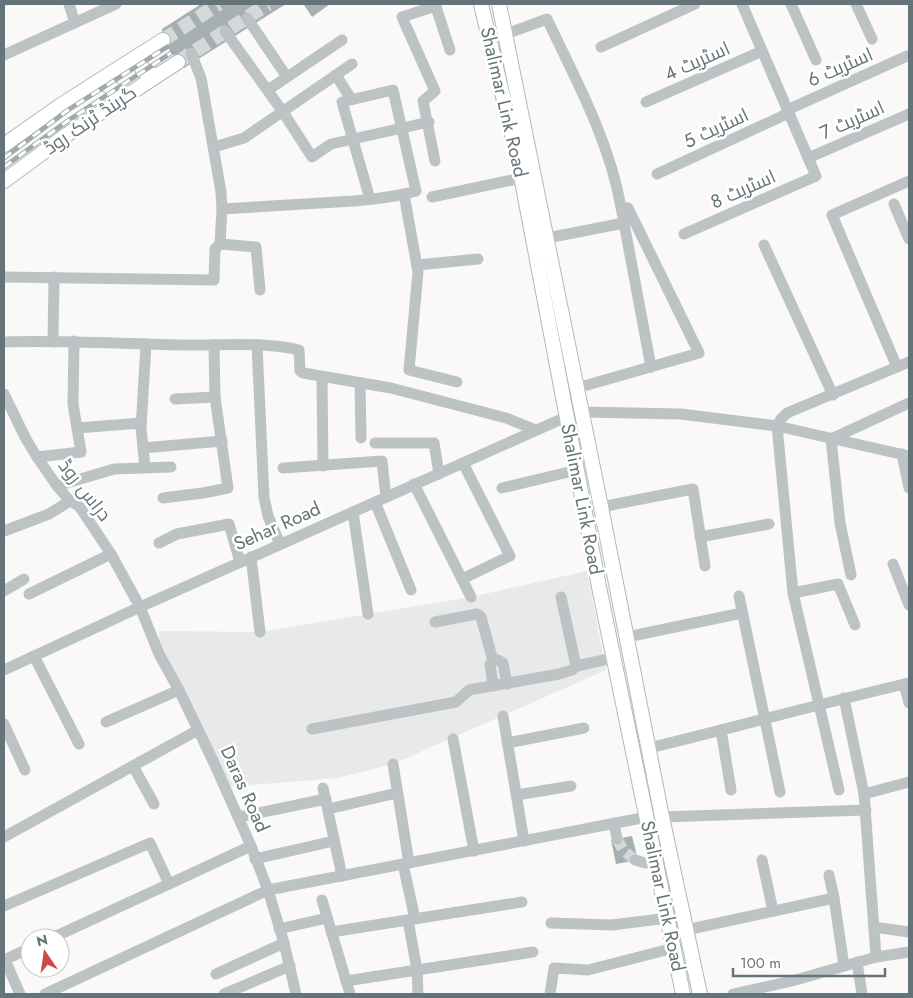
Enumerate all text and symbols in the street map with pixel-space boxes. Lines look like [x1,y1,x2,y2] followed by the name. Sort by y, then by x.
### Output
[474,24,534,180] street label: Shalimar Link Road
[660,35,734,87] street label: اسٹریٹ 4
[803,41,877,93] street label: اسٹریٹ 6
[38,79,142,161] street label: گرینڈ ٹرنک روڈ
[815,94,889,146] street label: اسٹریٹ 7
[679,101,753,155] street label: اسٹریٹ 5
[706,163,780,215] street label: اسٹریٹ 8
[554,421,610,577] street label: Shalimar Link Road
[52,453,118,527] street label: دراس روڈ
[229,495,325,557] street label: Sehar Road
[214,741,276,837] street label: Daras Road
[634,818,692,974] street label: Shalimar Link Road
[20,928,70,978] north arrow
[34,929,50,951] text: N
[733,946,886,978] scale bar
[740,952,781,974] text: 100 m

